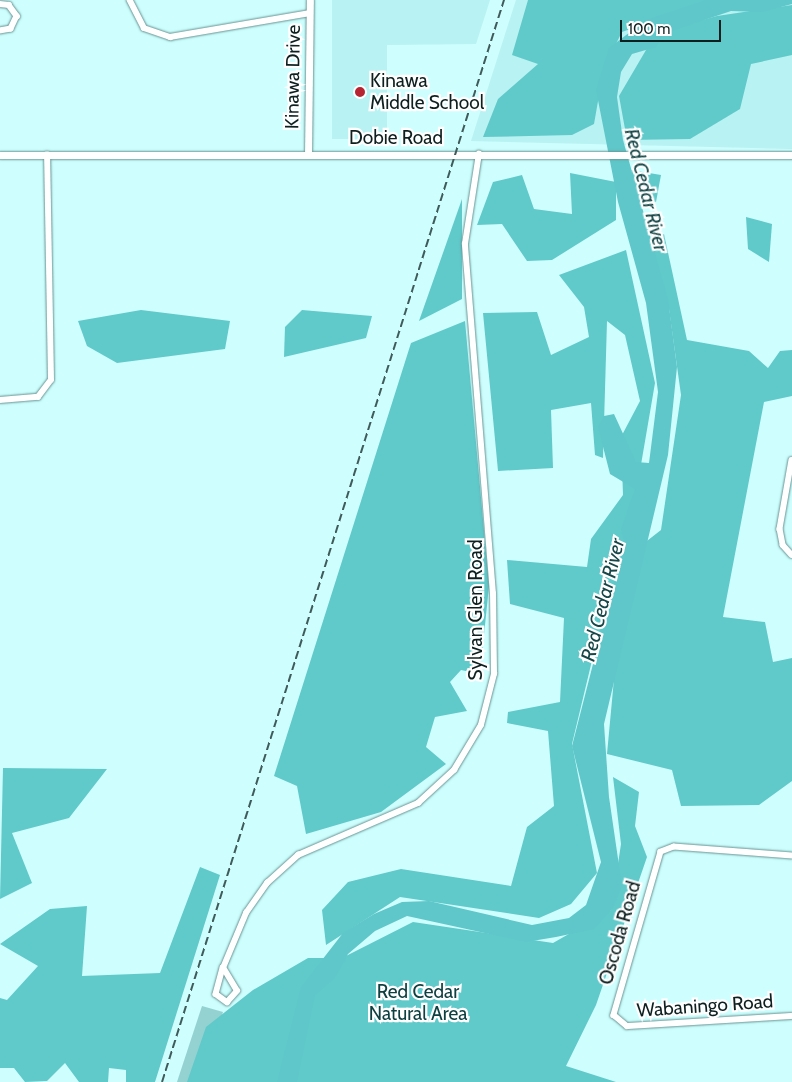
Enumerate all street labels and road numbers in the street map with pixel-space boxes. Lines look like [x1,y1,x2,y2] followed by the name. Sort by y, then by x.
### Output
[281,25,305,129] street label: Kinawa Drive
[349,127,443,149] street label: Dobie Road
[465,540,487,680] street label: Sylvan Glen Road
[594,879,646,987] street label: Oscoda Road
[636,990,774,1022] street label: Wabaningo Road

